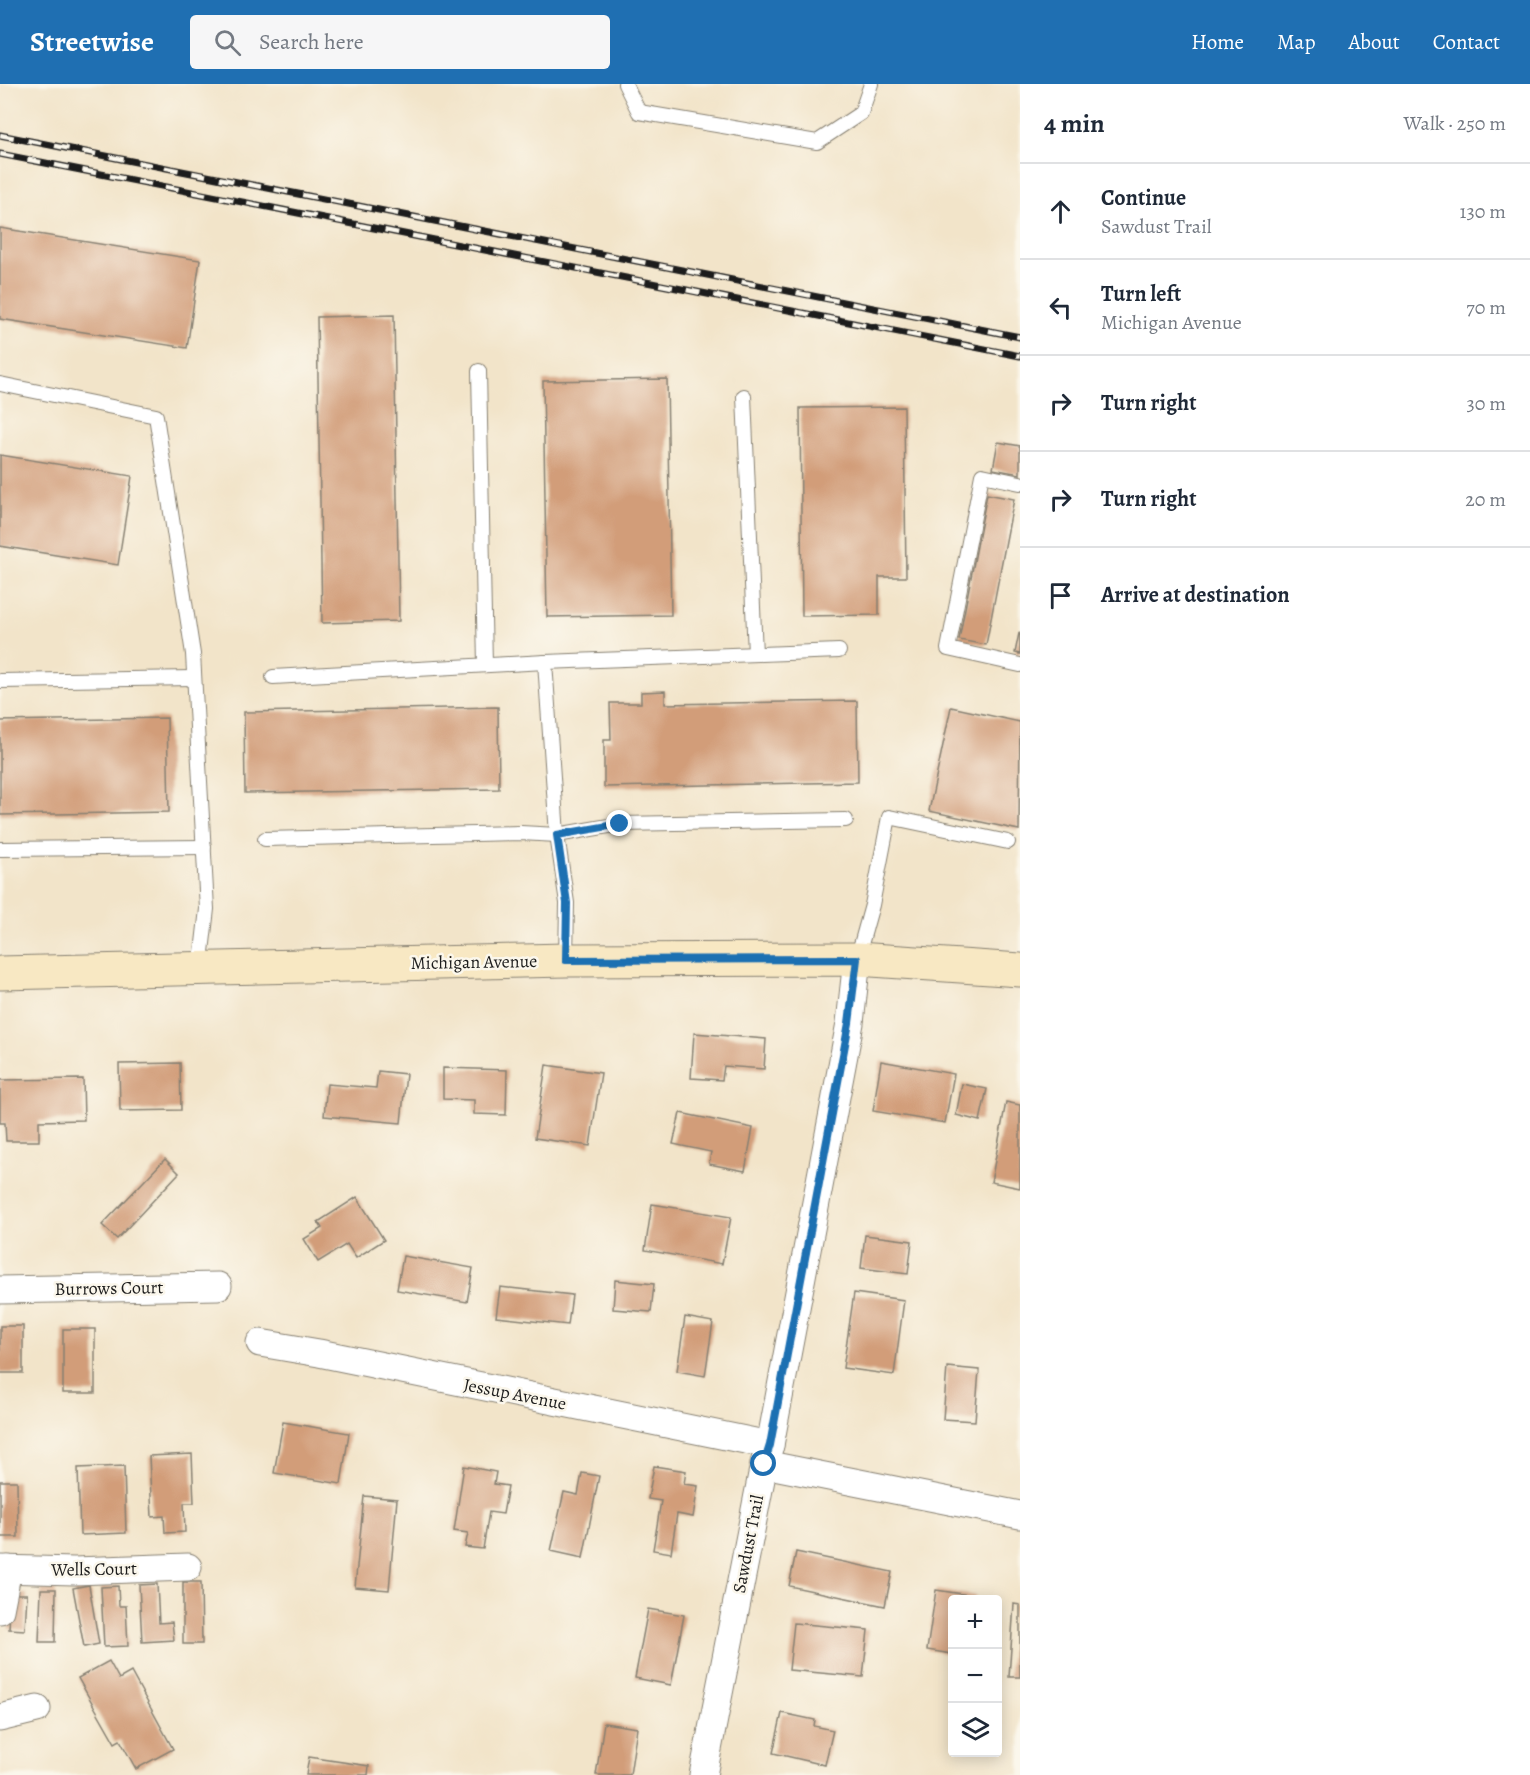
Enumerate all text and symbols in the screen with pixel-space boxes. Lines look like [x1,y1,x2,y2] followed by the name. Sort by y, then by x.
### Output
[190,15,610,69] search box
[30,23,154,61] text: Streetwise
[211,26,244,59] icon: search
[259,27,364,57] text: Search here
[1191,28,1244,56] text: Home
[1277,28,1315,56] text: Map
[1348,28,1400,56] text: About
[1433,28,1500,56] text: Contact
[1044,106,1105,141] text: 4 min
[1404,110,1506,137] text: Walk · 250 m
[1101,183,1186,213] text: Continue
[1044,195,1077,228] icon: ahead
[1460,198,1506,225] text: 130 m
[1101,213,1212,240] text: Sawdust Trail
[1101,279,1181,309] text: Turn left
[1044,291,1077,324] icon: left
[1466,294,1506,321] text: 70 m
[1101,309,1242,336] text: Michigan Avenue
[1044,387,1077,420] icon: right
[1101,388,1197,418] text: Turn right
[1466,390,1506,417] text: 30 m
[1044,483,1077,516] icon: right
[1101,484,1197,514] text: Turn right
[1465,486,1506,513] text: 20 m
[1044,579,1077,612] icon: arrive
[1101,580,1290,610] text: Arrive at destination
[606,810,632,836] route end
[410,949,538,975] street label: Michigan Avenue
[54,1275,164,1301] street label: Burrows Court
[462,1372,568,1416] street label: Jessup Avenue
[750,1450,776,1476] route start
[727,1492,769,1595] street label: Sawdust Trail
[50,1556,137,1582] street label: Wells Court
[948,1595,1002,1757] map controls
[948,1595,1002,1649] button: +
[948,1649,1002,1703] button: −
[948,1703,1002,1757] button: layers

